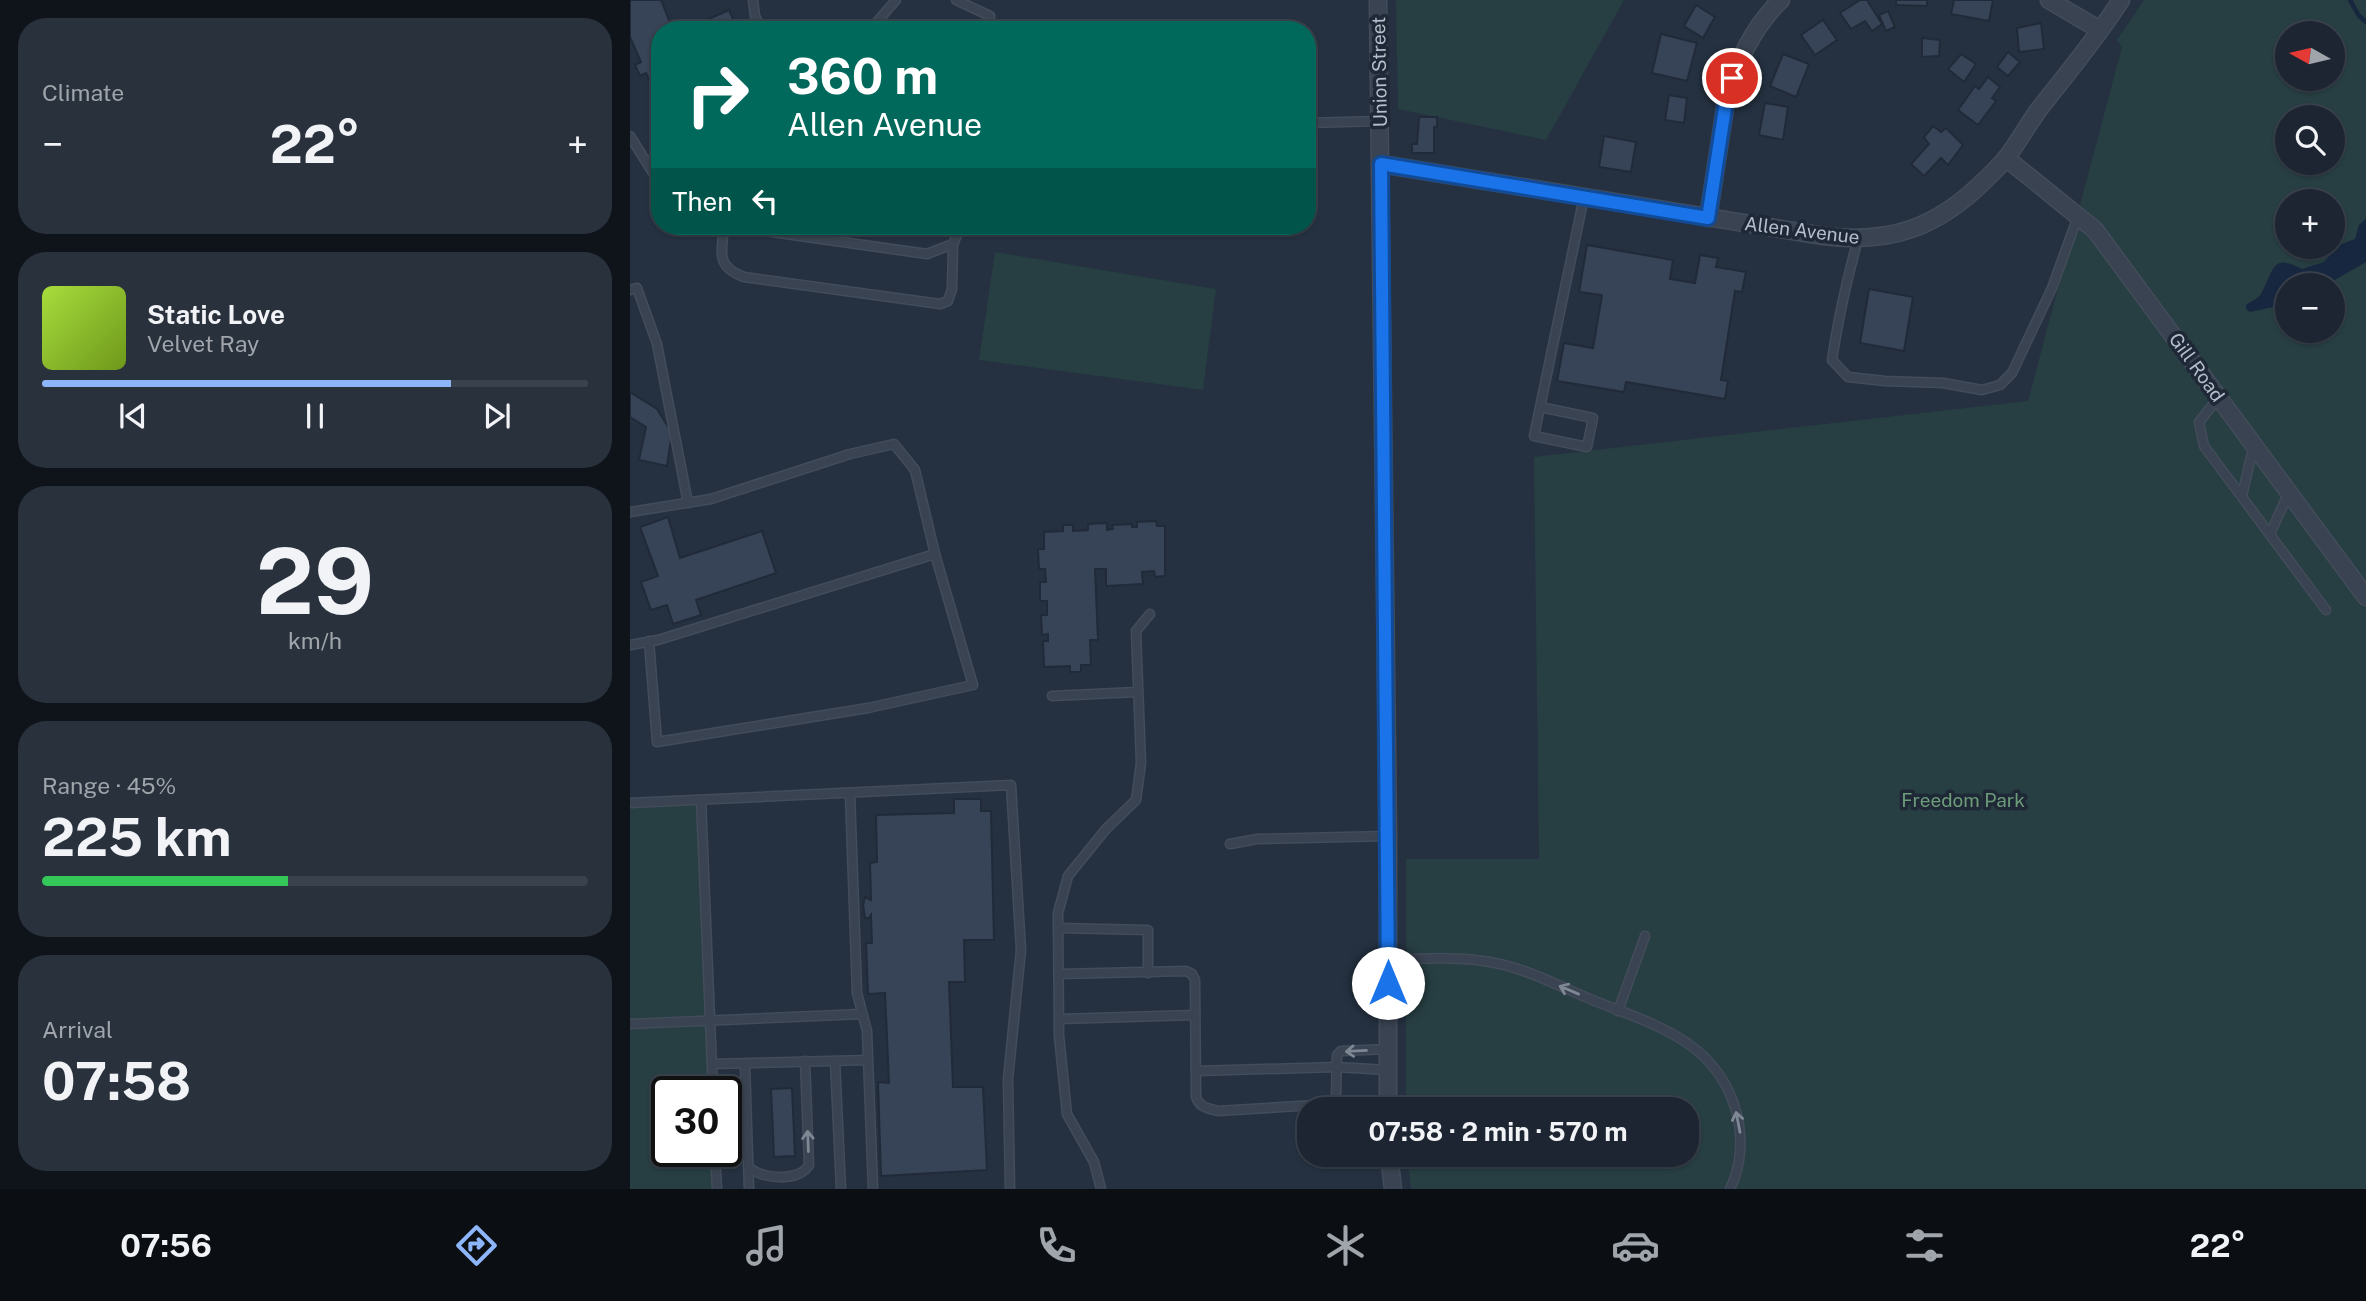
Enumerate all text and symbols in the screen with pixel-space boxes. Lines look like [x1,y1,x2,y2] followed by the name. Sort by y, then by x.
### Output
[1367,16,1391,128] street label: Union Street
[2275,21,2345,91] north arrow
[2275,21,2345,343] map controls
[787,47,938,105] text: 360 m
[1702,48,1762,108] pin
[672,49,763,140] icon: right
[1713,59,1751,97] icon: arrive
[42,79,124,106] text: Climate
[2275,105,2345,175] button: search
[787,106,982,143] text: Allen Avenue
[270,114,360,175] text: 22°
[42,122,63,167] text: −
[567,122,588,167] text: +
[746,182,784,220] icon: left
[672,186,732,217] text: Then
[2275,189,2345,259] button: +
[1743,212,1861,248] street label: Allen Avenue
[2275,273,2345,343] button: −
[147,299,285,330] text: Static Love
[2165,328,2229,406] street label: Gill Road
[147,330,259,357] text: Velvet Ray
[114,397,152,435] icon: previous
[296,397,334,435] icon: pause
[478,397,516,435] icon: next
[256,528,374,634] text: 29
[288,627,342,654] text: km/h
[42,772,176,799] text: Range · 45%
[1901,789,2025,811] park label: Freedom Park
[42,807,232,868] text: 225 km
[1351,946,1425,1020] position arrow
[1559,983,1580,996] one-way arrow
[42,1016,113,1043] text: Arrival
[1345,1044,1368,1057] one-way arrow
[42,1051,191,1112] text: 07:58
[651,1076,742,1167] speed limit sign: 30
[1731,1111,1745,1134] one-way arrow
[1369,1116,1627,1147] text: 07:58 · 2 min · 570 m
[801,1130,814,1153] one-way arrow
[452,1221,501,1270] icon: directions
[742,1221,791,1270] icon: music
[1032,1221,1081,1270] icon: phone
[1321,1221,1370,1270] icon: climate
[1611,1221,1660,1270] icon: car
[1900,1221,1949,1270] icon: filters
[120,1227,212,1264] text: 07:56
[2190,1227,2246,1264] text: 22°

